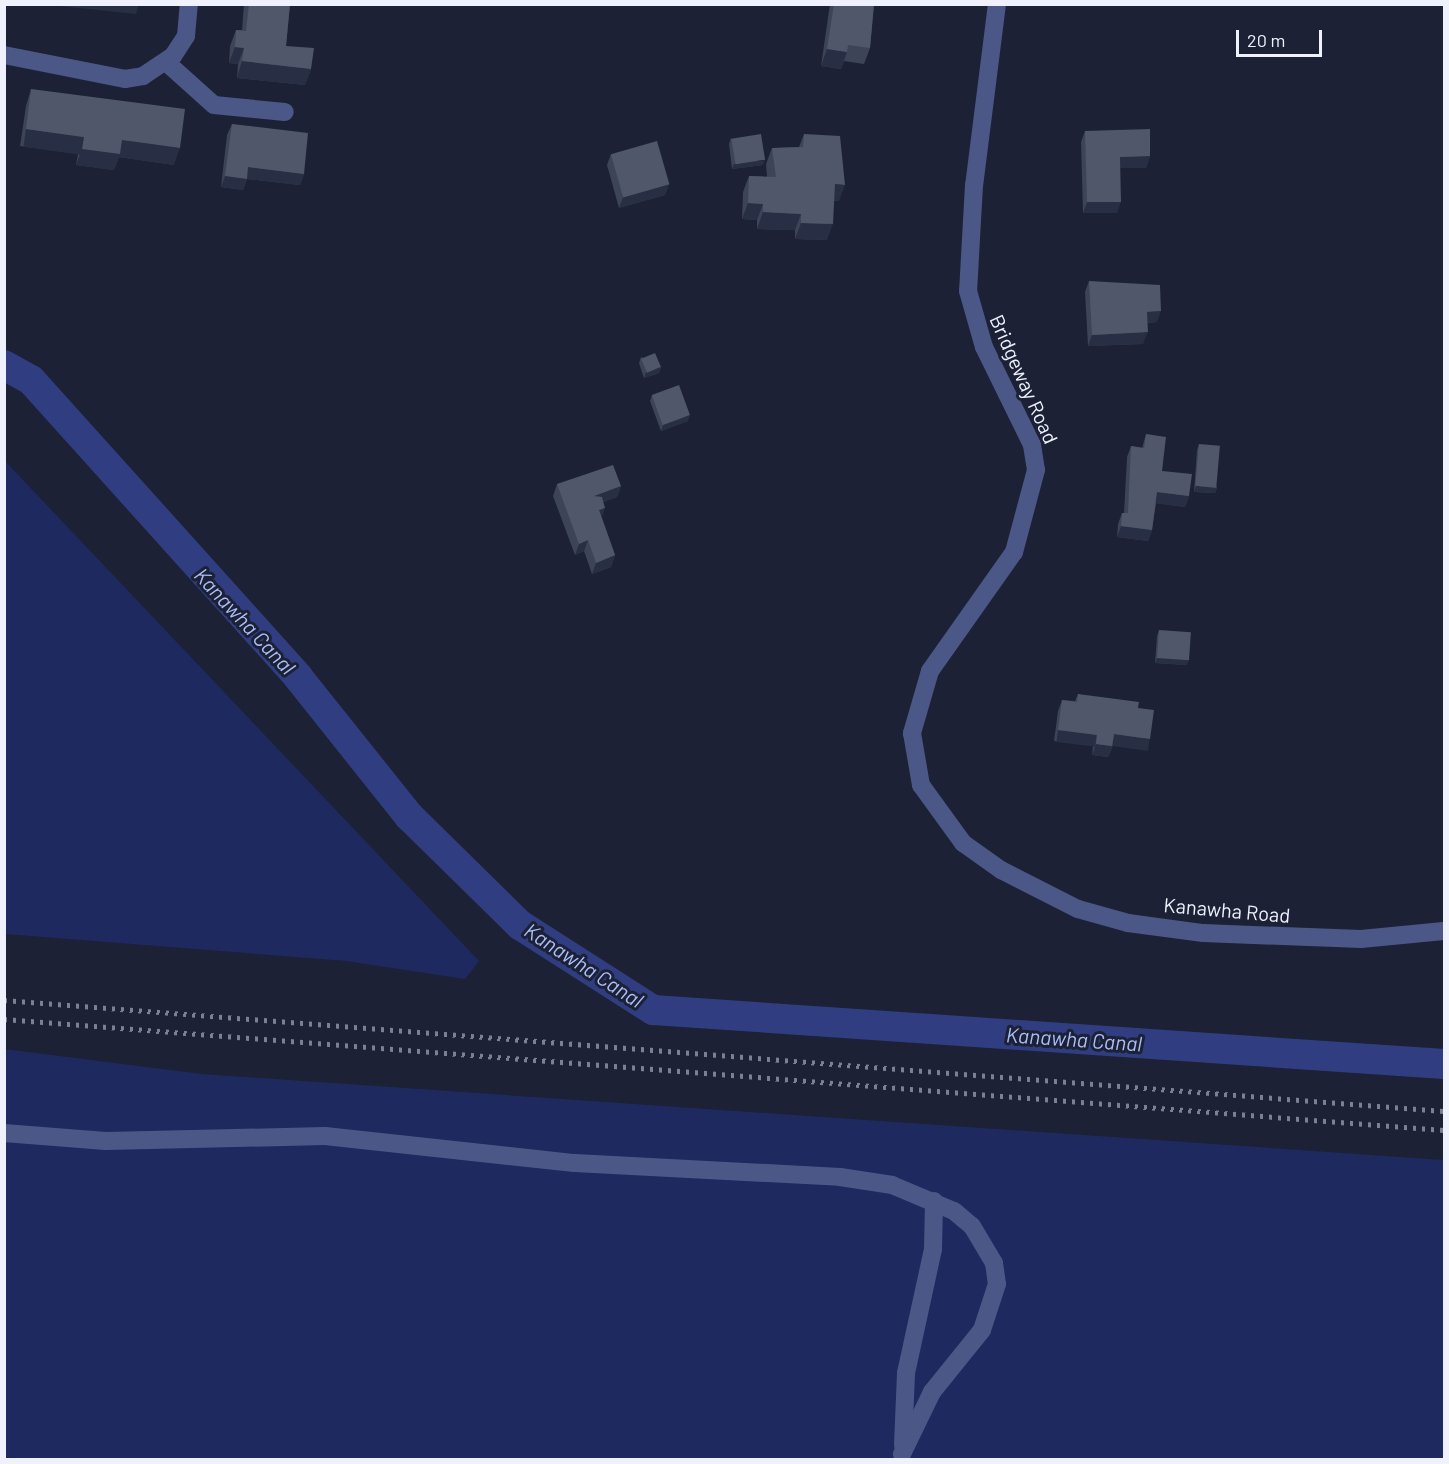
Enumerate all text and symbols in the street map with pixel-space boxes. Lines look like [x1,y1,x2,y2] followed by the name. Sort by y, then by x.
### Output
[1239,18,1324,56] scale bar
[1247,29,1285,51] text: 20 m
[985,311,1063,447] street label: Bridgeway Road
[189,563,301,679] water label: Kanawha Canal
[1163,893,1291,927] street label: Kanawha Road
[520,917,648,1013] water label: Kanawha Canal
[1005,1022,1143,1056] water label: Kanawha Canal

